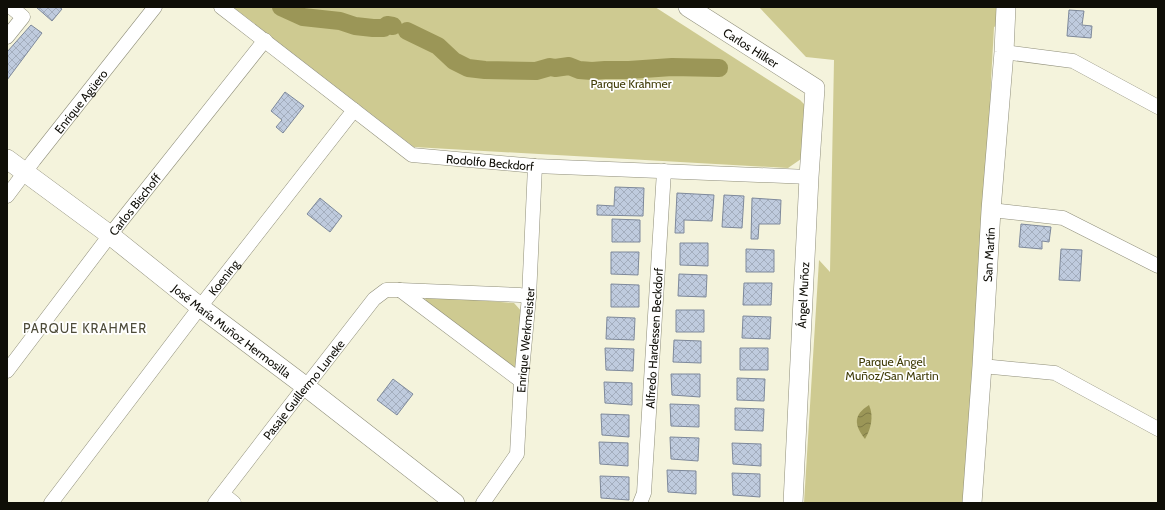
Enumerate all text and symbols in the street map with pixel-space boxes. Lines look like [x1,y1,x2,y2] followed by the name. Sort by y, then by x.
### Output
[721,24,782,71] street label: Carlos Hilker
[51,66,111,136] street label: Enrique Agüero
[590,76,672,91] park label: Parque Krahmer
[446,151,535,173] street label: Rodolfo Beckdorf
[105,170,164,238] street label: Carlos Bischoff
[979,226,998,282] street label: San Martín
[205,256,242,298] street label: Koening
[794,261,812,329] street label: Ángel Muñoz
[642,267,665,409] street label: Alfredo Hardessen Beckdorf
[169,280,295,381] street label: José María Muñoz Hermosilla
[513,287,537,393] street label: Enrique Werkmeister
[23,320,147,336] district label: PARQUE KRAHMER
[259,336,347,442] street label: Pasaje Guillermo Luneke
[845,354,939,383] park label: Parque Ángel Muñoz/San Martin

